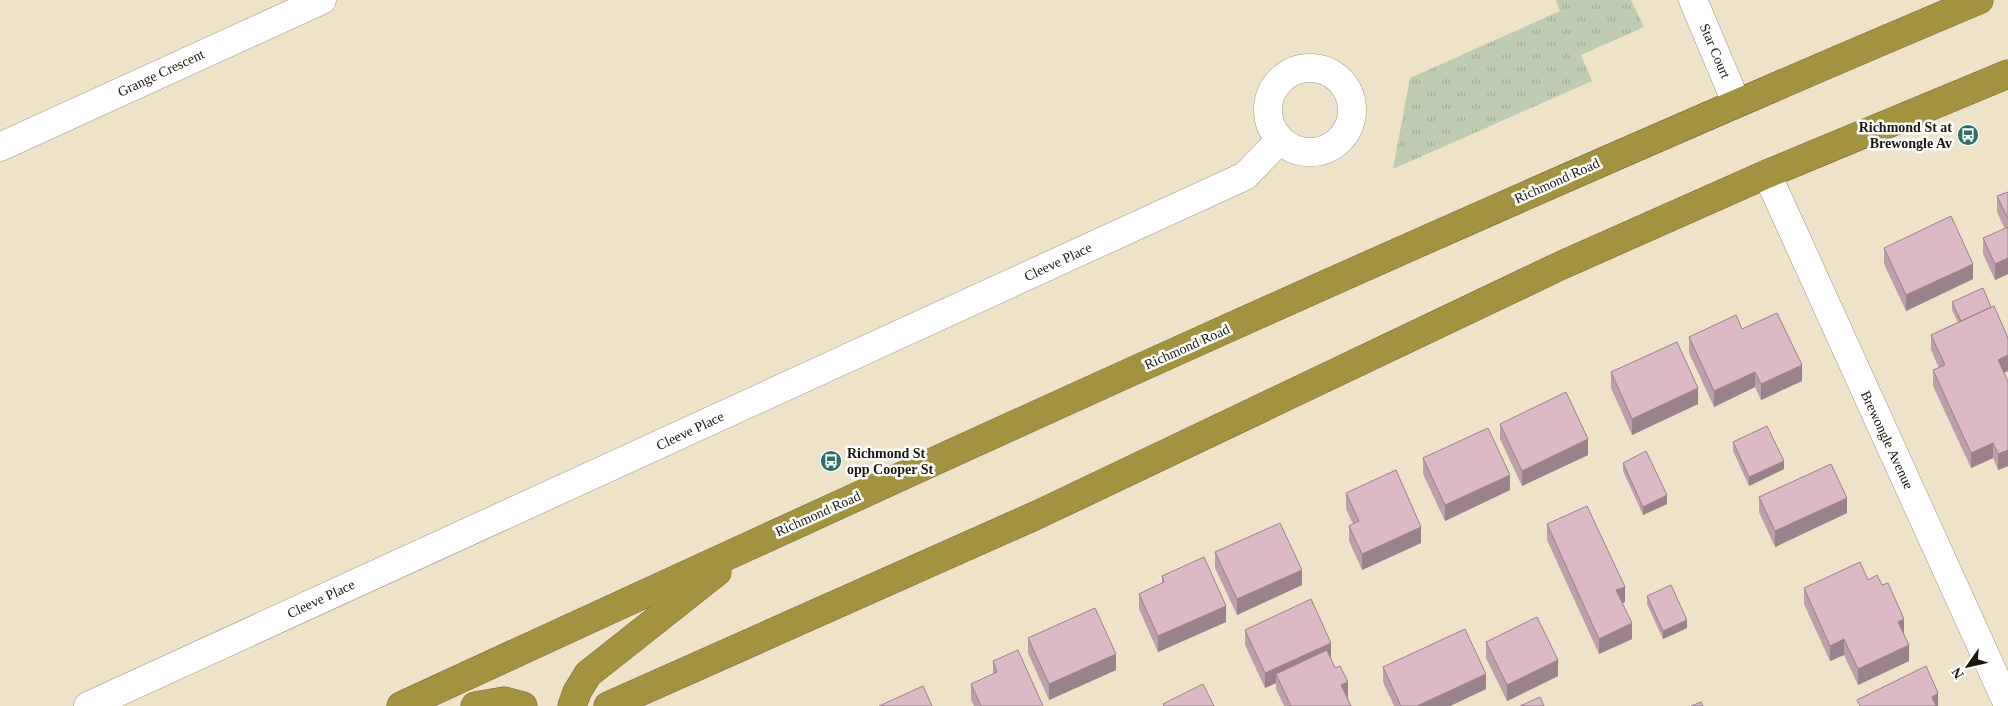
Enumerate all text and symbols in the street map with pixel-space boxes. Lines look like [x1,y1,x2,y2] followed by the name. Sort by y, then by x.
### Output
[1697,21,1733,81] street label: Star Court
[115,46,207,100] street label: Grange Crescent
[1859,120,1952,151] place label: Richmond St at Brewongle Av
[1956,123,1980,147] bus stop icon: Richmond St at Brewongle Av
[1512,156,1602,206] street label: Richmond Road
[1022,240,1094,284] street label: Cleeve Place
[1142,322,1232,372] street label: Richmond Road
[1858,388,1916,492] street label: Brewongle Avenue
[654,409,726,453] street label: Cleeve Place
[847,446,933,477] place label: Richmond St opp Cooper St
[819,449,843,473] bus stop icon: Richmond St opp Cooper St
[773,489,863,539] street label: Richmond Road
[285,577,357,621] street label: Cleeve Place
[1943,641,1993,691] north arrow
[1949,665,1967,681] text: N

